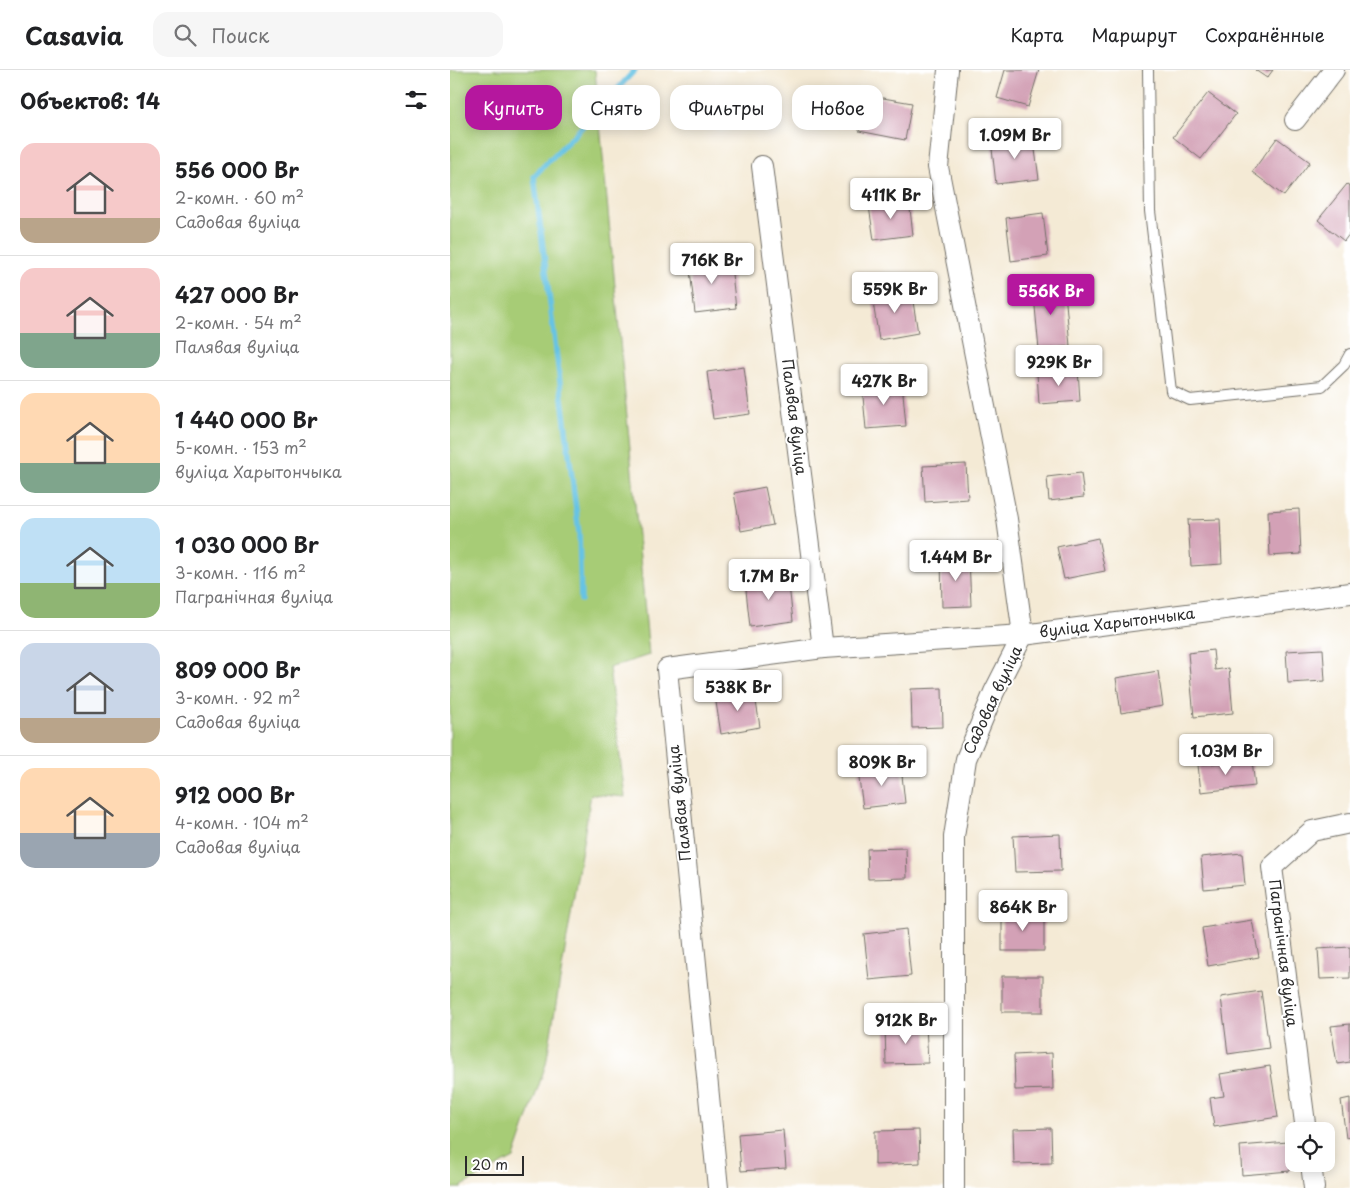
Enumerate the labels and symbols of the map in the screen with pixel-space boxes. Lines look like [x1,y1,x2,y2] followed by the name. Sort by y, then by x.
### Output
[963,118,1067,160] pin: 1.09M Br
[845,178,937,220] pin: 411K Br
[666,242,758,285] pin: 716K Br
[849,272,941,314] pin: 559K Br
[1005,274,1097,316] pin: 556K Br
[1013,344,1105,387] pin: 929K Br
[777,358,814,477] street label: Палявая вуліца
[838,364,930,406] pin: 427K Br
[904,540,1008,582] pin: 1.44M Br
[723,558,815,601] pin: 1.7M Br
[1038,600,1196,642] street label: вуліца Харытончыка
[956,640,1027,758] street label: Садовая вуліца
[692,670,784,712] pin: 538K Br
[1174,734,1278,776] pin: 1.03M Br
[661,743,696,862] street label: Палявая вуліца
[836,744,928,787] pin: 809K Br
[1264,878,1305,1029] street label: Пагранічная вуліца
[977,890,1069,932] pin: 864K Br
[860,1002,952,1045] pin: 912K Br
[465,1153,524,1176] scale bar

